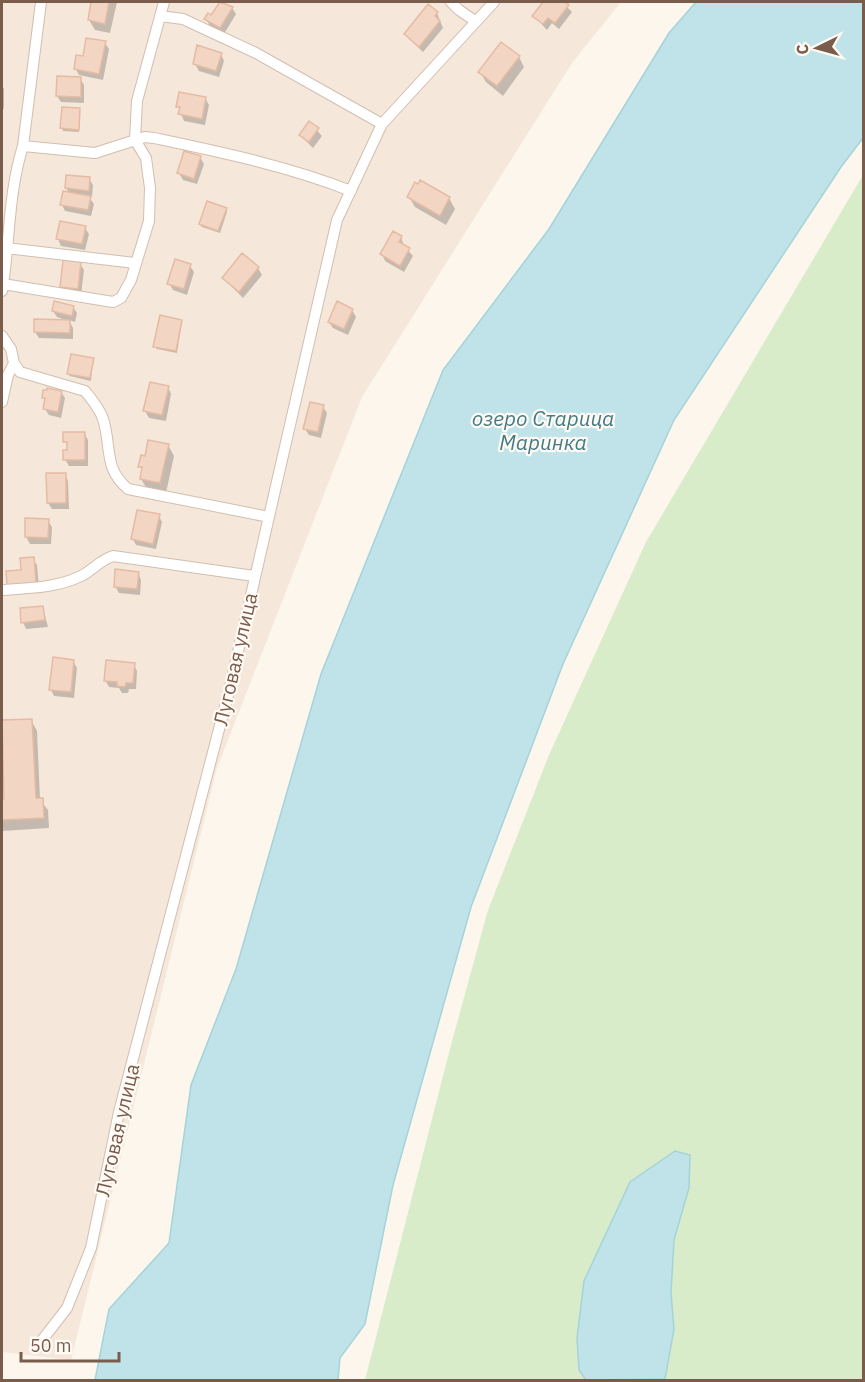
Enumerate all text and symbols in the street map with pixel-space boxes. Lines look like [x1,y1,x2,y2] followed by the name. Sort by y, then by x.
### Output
[787,18,847,78] north arrow
[792,43,812,55] text: С
[472,404,614,456] water label: озеро Старица Маринка
[207,590,263,728] street label: Луговая улица
[89,1061,145,1199] street label: Луговая улица
[21,1325,118,1363] scale bar
[30,1334,72,1357] text: 50 m

